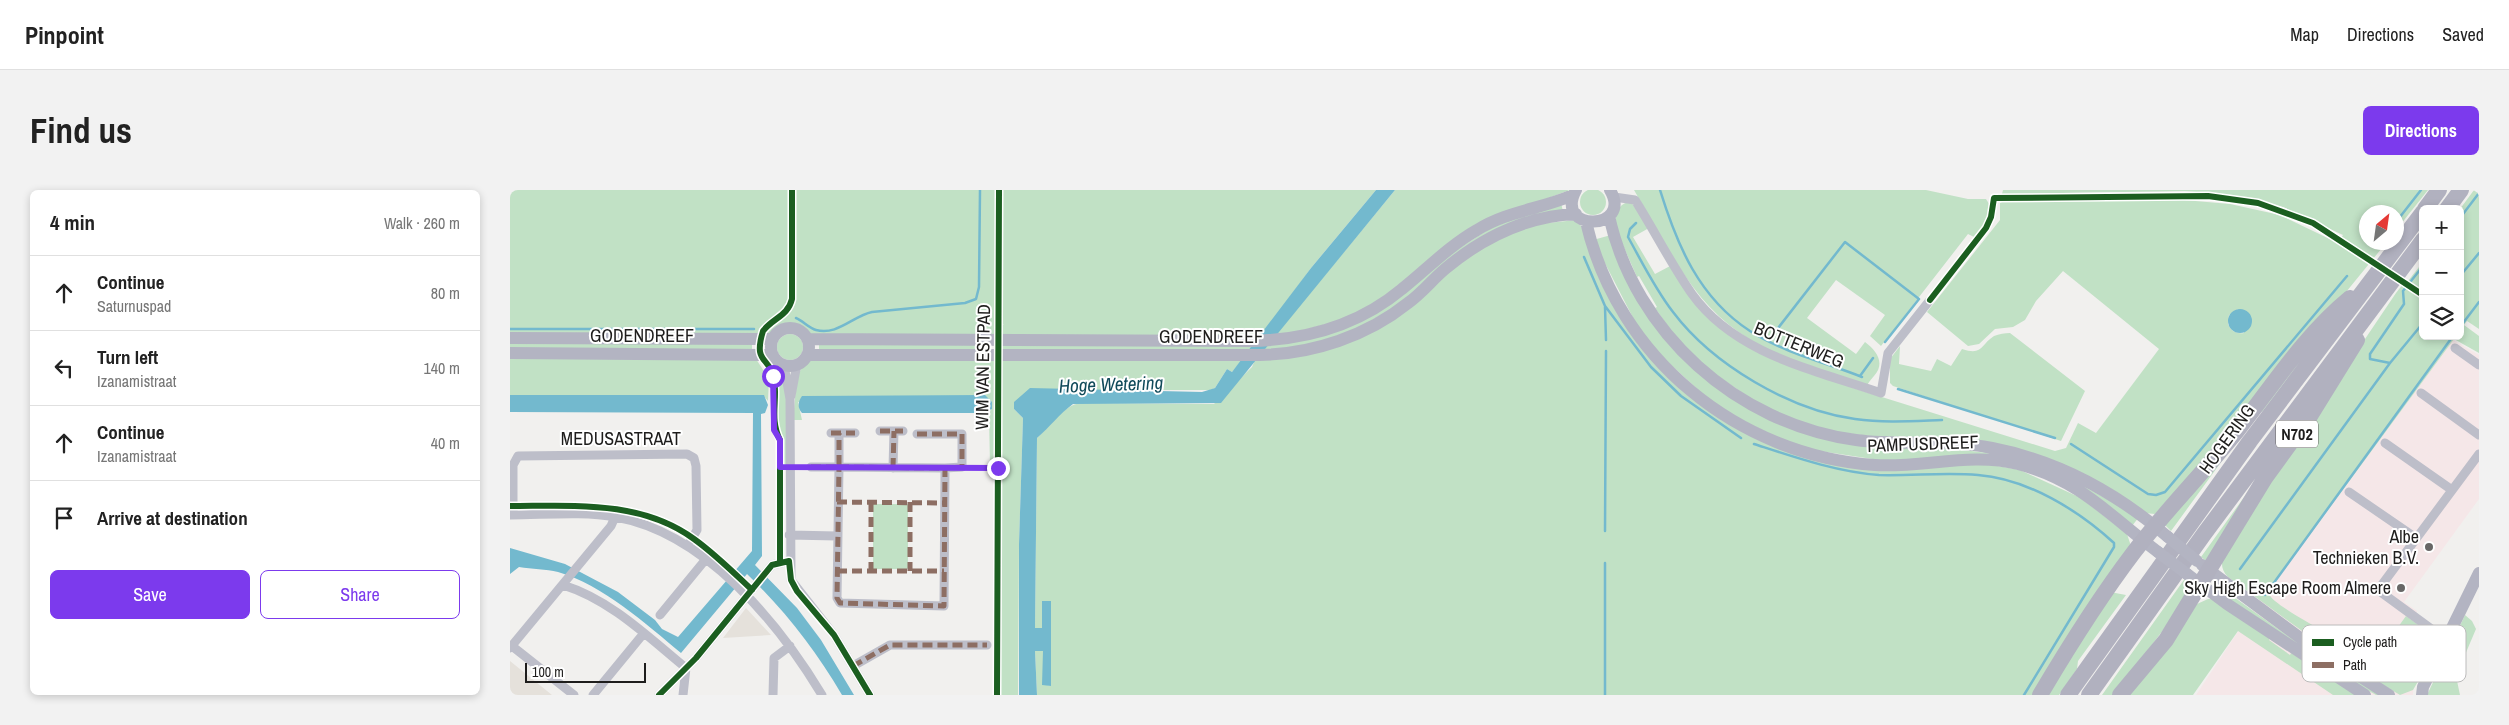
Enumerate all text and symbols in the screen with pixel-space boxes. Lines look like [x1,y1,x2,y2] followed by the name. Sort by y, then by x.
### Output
[25,19,104,51] text: Pinpoint
[2290,22,2319,47] text: Map
[2347,22,2414,47] text: Directions
[2442,22,2484,47] text: Saved
[2363,106,2479,155] button: Directions
[30,107,132,154] text: Find us
[2359,205,2404,250] north arrow
[2419,205,2464,340] map controls
[2419,205,2464,250] button: +
[50,208,95,237] text: 4 min
[384,212,460,234] text: Walk · 260 m
[2419,250,2464,295] button: −
[97,269,165,295] text: Continue
[50,279,78,307] icon: ahead
[431,282,460,304] text: 80 m
[97,295,171,317] text: Saturnuspad
[2419,295,2464,340] button: layers
[969,304,996,430] street label: WIM VAN ESTPAD
[1751,315,1848,374] street label: BOTTERWEG
[590,323,694,348] street label: GODENDREEF
[1159,324,1263,349] street label: GODENDREEF
[97,344,158,370] text: Turn left
[50,354,78,382] icon: left
[424,357,460,379] text: 140 m
[762,365,785,388] route start
[1058,369,1164,399] water label: Hoge Wetering
[97,370,177,392] text: Izanamistraat
[2193,399,2260,479] street label: HOGERING
[97,419,165,445] text: Continue
[2276,420,2318,448] road number: N702
[561,426,681,451] street label: MEDUSASTRAAT
[50,429,78,457] icon: ahead
[1867,429,1979,458] street label: PAMPUSDREEF
[431,432,460,454] text: 40 m
[97,445,177,467] text: Izanamistraat
[987,457,1010,480] route end
[50,504,78,532] icon: arrive
[97,505,248,531] text: Arrive at destination
[2313,524,2419,570] place label: Albe Technieken B.V.
[2423,541,2435,553] marker: Albe Technieken B.V.
[50,570,250,619] button: Save
[260,570,460,619] button: Share
[2184,575,2391,600] place label: Sky High Escape Room Almere
[2395,582,2407,594] marker: Sky High Escape Room Almere
[2302,625,2466,682] legend
[2343,633,2397,651] text: Cycle path
[2343,656,2367,674] text: Path
[525,660,646,683] scale bar
[532,663,564,681] text: 100 m

